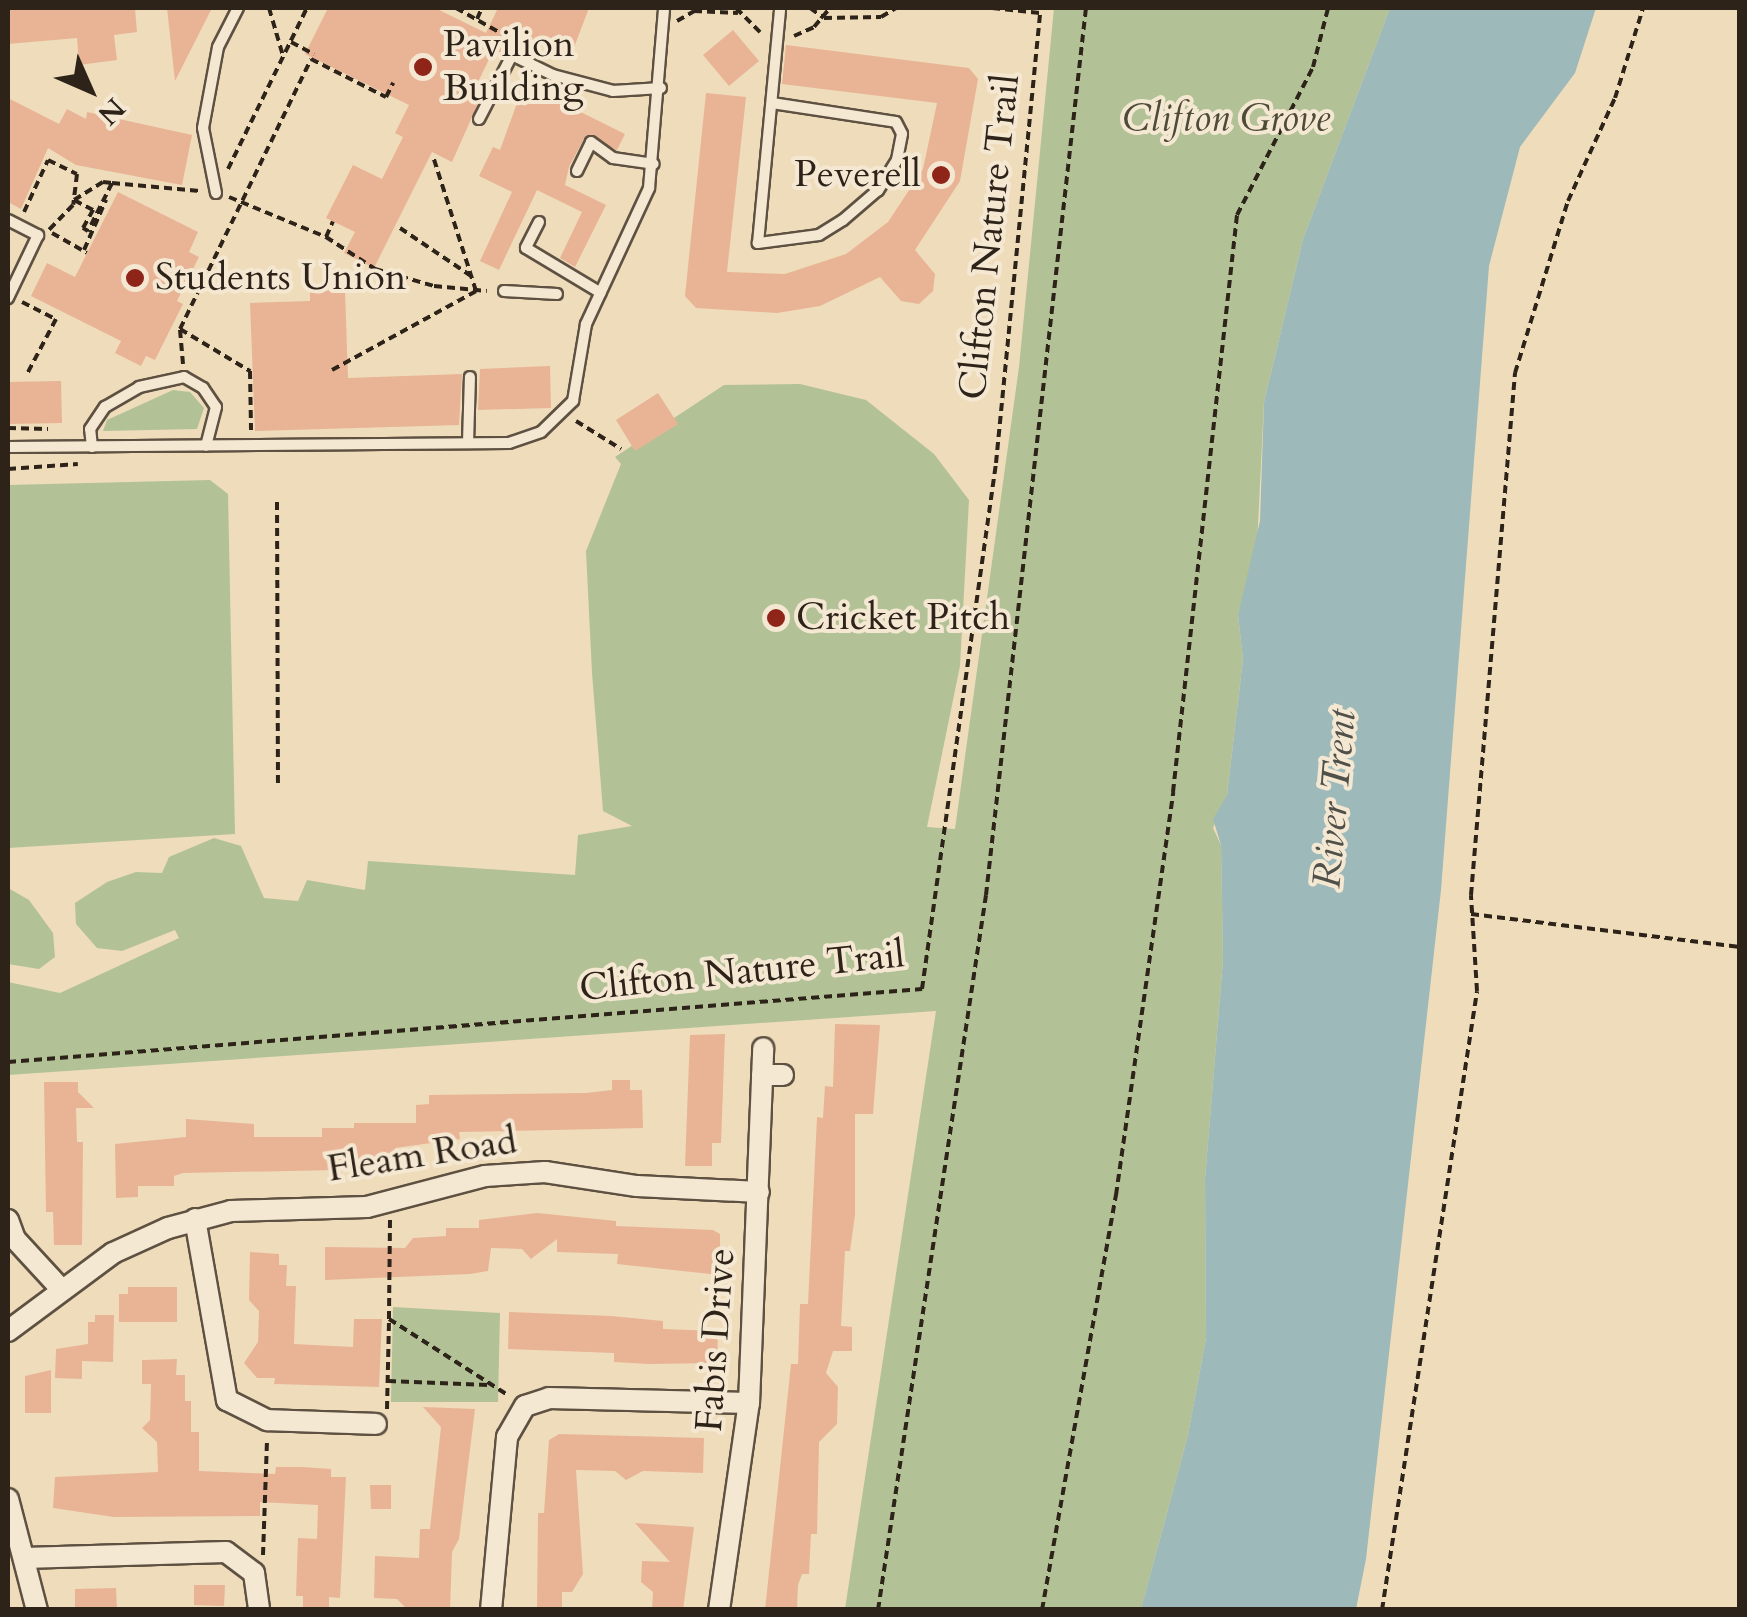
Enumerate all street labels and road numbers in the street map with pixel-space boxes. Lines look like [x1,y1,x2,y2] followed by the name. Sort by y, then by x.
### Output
[950,72,1030,402] street label: Clifton Nature Trail
[577,932,907,1012] street label: Clifton Nature Trail
[324,1118,520,1192] street label: Fleam Road
[687,1247,745,1433] street label: Fabis Drive

